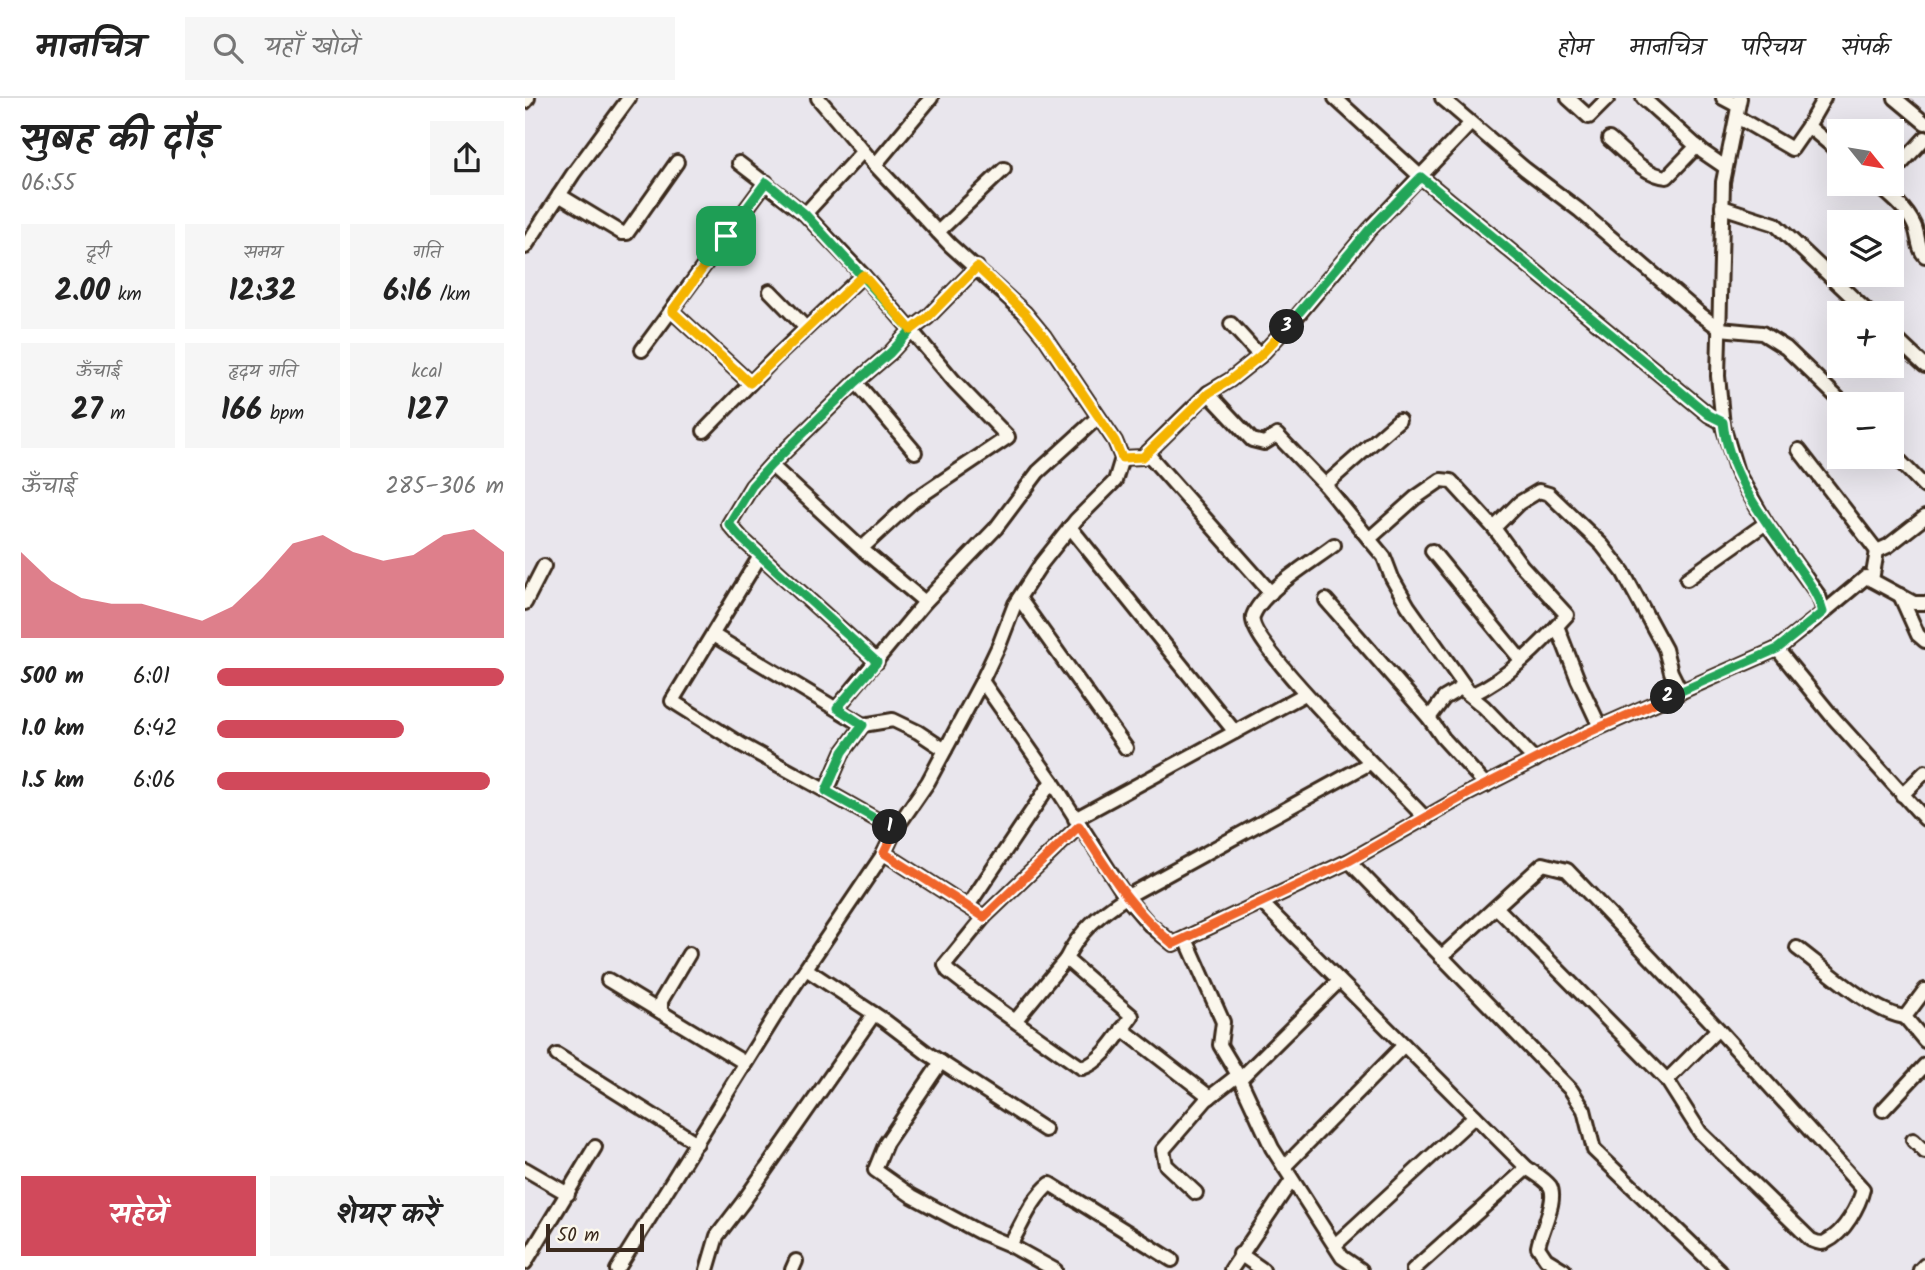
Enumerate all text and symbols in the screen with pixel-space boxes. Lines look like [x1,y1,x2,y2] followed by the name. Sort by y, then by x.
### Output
[185,17,675,80] search box
[35,22,143,75] text: मानचित्र
[265,27,359,69] text: यहाँ खोजें
[209,29,247,67] icon: search
[1558,29,1591,68] text: होम
[1629,29,1704,68] text: मानचित्र
[1742,29,1803,68] text: परिचय
[1841,29,1890,68] text: संपर्क
[21,110,215,170] text: सुबह की दौड़
[1827,119,1904,196] north arrow
[1827,119,1904,469] map controls
[430,121,504,195] button: share
[21,166,76,202] text: 06:55
[696,206,756,266] pin
[1827,210,1904,287] button: layers
[707,217,745,255] icon: arrive
[87,238,110,268] text: दूरी
[243,238,282,268] text: समय
[413,238,441,268] text: गति
[55,268,110,316] text: 2.00
[229,268,296,316] text: 12:32
[383,268,432,316] text: 6:16
[110,280,142,310] text: km
[432,280,471,310] text: /km
[1827,301,1904,378] button: +
[1269,310,1305,344] pin: 3
[1281,311,1292,341] text: 3
[75,357,121,387] text: ऊँचाई
[229,357,296,387] text: हृदय गति
[411,357,442,387] text: kcal
[71,387,103,435] text: 27
[221,387,262,435] text: 166
[406,387,447,435] text: 127
[1827,392,1904,469] button: −
[103,399,125,429] text: m
[262,399,304,429] text: bpm
[21,469,76,505] text: ऊँचाई
[385,469,504,505] text: 285–306 m
[21,659,84,695] text: 500 m
[133,659,170,695] text: 6:01
[1651,680,1685,714] pin: 2
[1662,681,1673,711] text: 2
[21,711,84,747] text: 1.0 km
[133,711,177,747] text: 6:42
[21,763,84,799] text: 1.5 km
[133,763,176,799] text: 6:06
[873,810,907,844] pin: 1
[887,811,892,841] text: 1
[21,1176,256,1256] button: सहेजें
[270,1176,504,1256] button: शेयर करें
[546,1221,644,1253] scale bar
[557,1221,599,1251] text: 50 m

